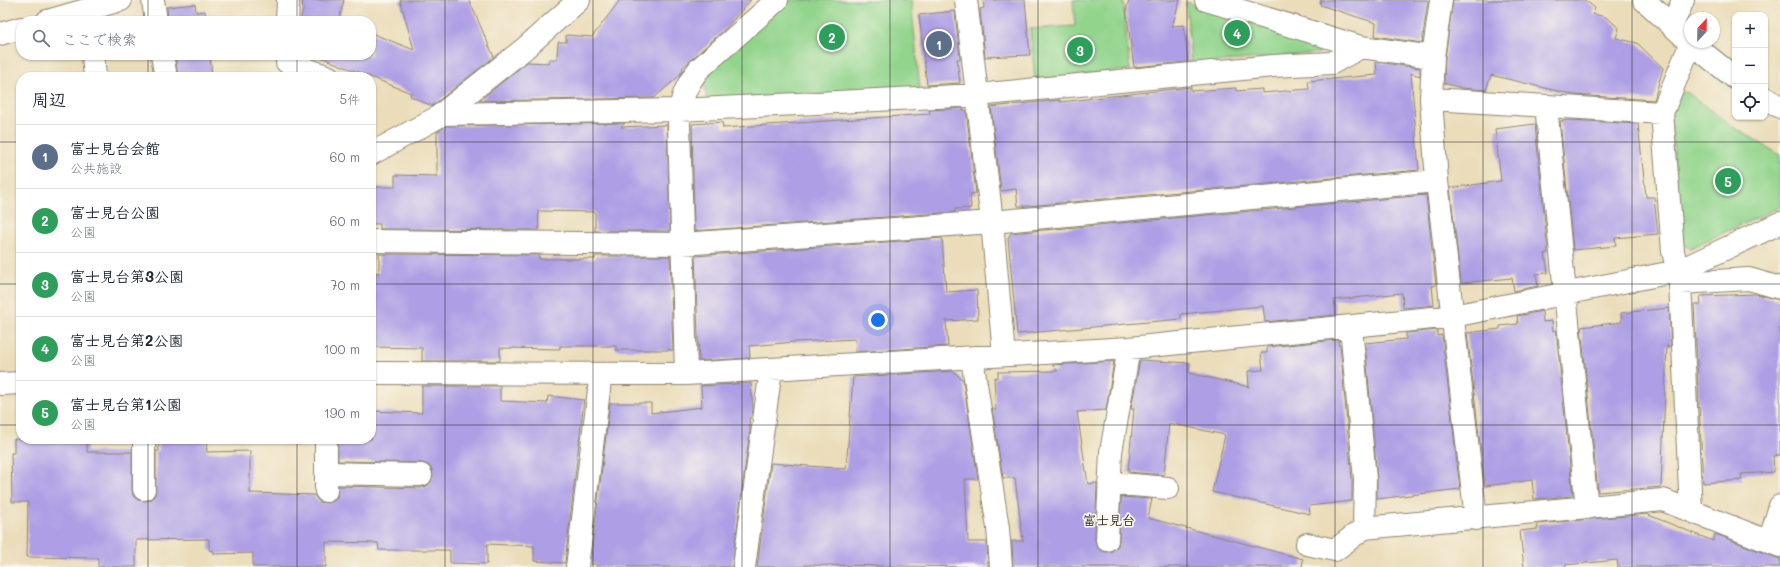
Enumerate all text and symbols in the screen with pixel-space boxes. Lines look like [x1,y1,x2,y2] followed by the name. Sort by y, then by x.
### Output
[1684,12,1720,48] north arrow
[1732,12,1768,120] map controls
[1732,12,1768,48] button: +
[16,16,376,60] search box
[1224,18,1250,48] pin: 4
[819,22,845,52] pin: 2
[30,27,52,49] icon: search
[62,29,137,49] text: ここで検索
[926,29,952,59] pin: 1
[1067,35,1093,65] pin: 3
[1732,48,1768,84] button: −
[1732,84,1768,120] button: locate
[32,88,66,110] text: 周辺
[339,90,360,107] text: 5件
[70,138,160,158] text: 富士見台会館
[42,148,48,165] text: 1
[330,148,360,165] text: 60 m
[70,159,122,176] text: 公共施設
[1715,166,1741,196] pin: 5
[70,202,160,222] text: 富士見台公園
[41,212,49,229] text: 2
[330,212,360,229] text: 60 m
[70,223,96,240] text: 公園
[70,266,184,286] text: 富士見台第3公園
[41,276,49,293] text: 3
[330,276,360,293] text: 70 m
[70,287,96,304] text: 公園
[868,310,888,330] your location
[70,330,183,350] text: 富士見台第2公園
[41,340,49,357] text: 4
[324,340,360,357] text: 100 m
[70,351,96,368] text: 公園
[70,394,182,414] text: 富士見台第1公園
[41,404,49,421] text: 5
[324,404,360,421] text: 190 m
[70,415,96,432] text: 公園
[1083,511,1135,528] district label: 富士見台

